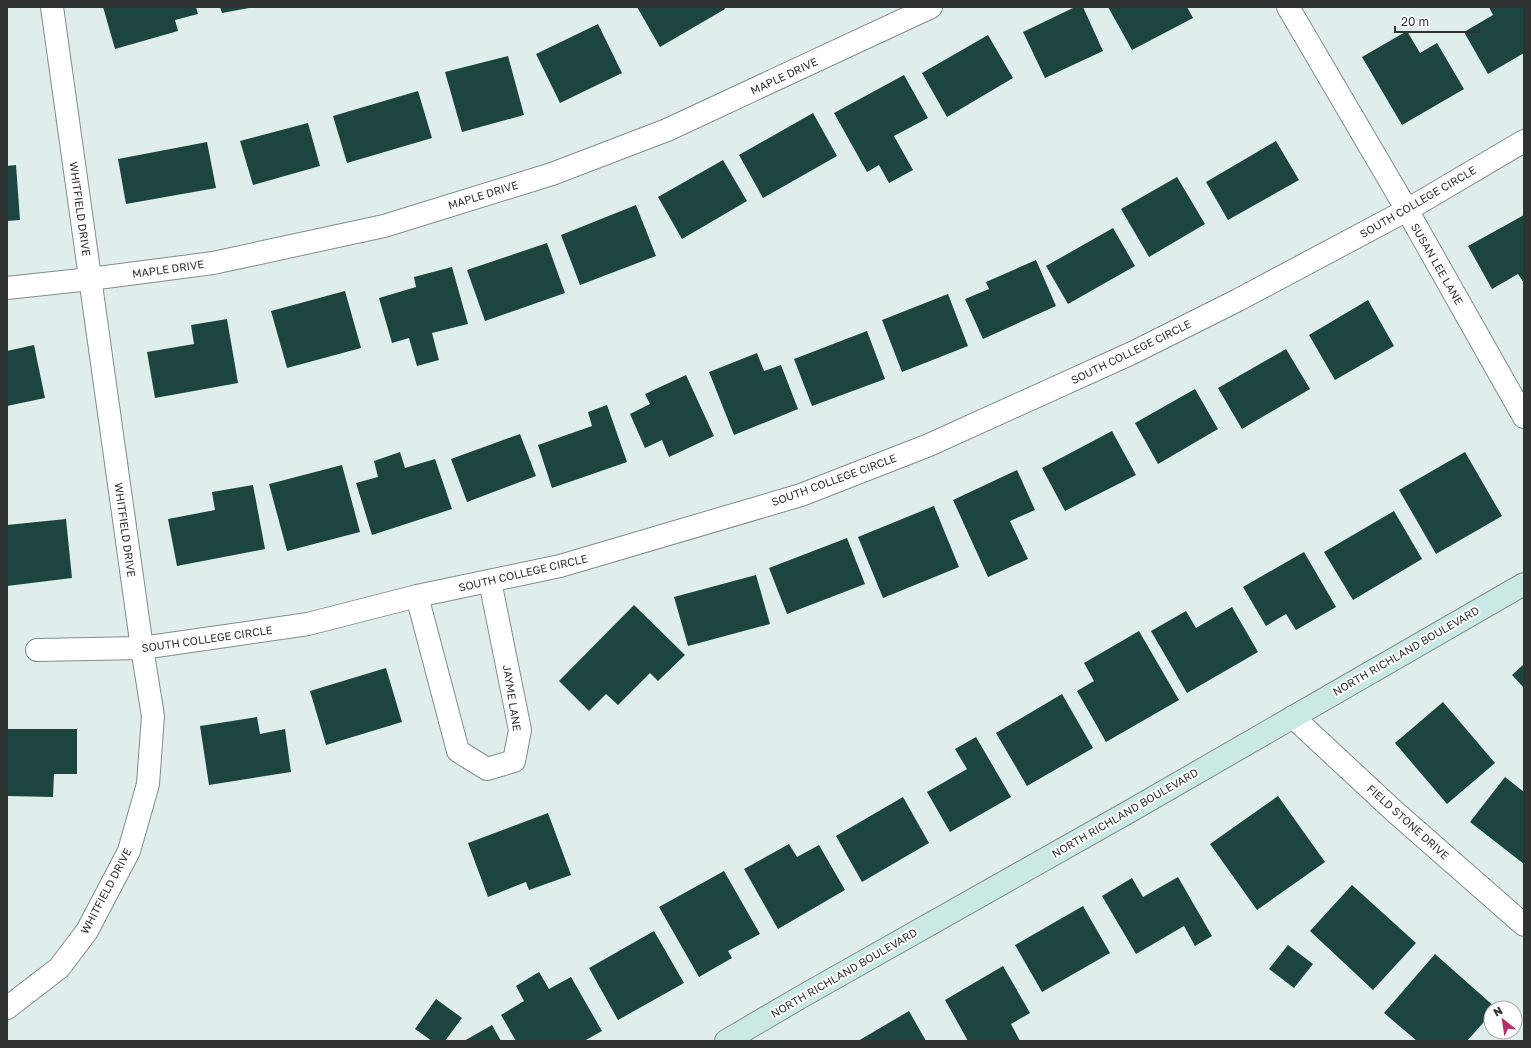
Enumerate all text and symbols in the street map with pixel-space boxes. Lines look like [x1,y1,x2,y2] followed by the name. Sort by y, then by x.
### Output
[1395,8,1479,34] scale bar
[1401,14,1429,29] text: 20 m
[748,54,820,97] street label: MAPLE DRIVE
[67,161,94,257] street label: WHITFIELD DRIVE
[1357,163,1478,240] street label: SOUTH COLLEGE CIRCLE
[446,178,520,211] street label: MAPLE DRIVE
[1409,221,1466,307] street label: SUSAN LEE LANE
[131,257,205,280] street label: MAPLE DRIVE
[1069,317,1193,386] street label: SOUTH COLLEGE CIRCLE
[770,451,898,508] street label: SOUTH COLLEGE CIRCLE
[112,482,139,578] street label: WHITFIELD DRIVE
[457,551,589,594] street label: SOUTH COLLEGE CIRCLE
[1330,603,1482,698] street label: NORTH RICHLAND BOULEVARD
[141,623,273,654] street label: SOUTH COLLEGE CIRCLE
[501,664,524,732] street label: JAYME LANE
[1049,765,1201,860] street label: NORTH RICHLAND BOULEVARD
[1365,781,1452,862] street label: FIELD STONE DRIVE
[77,845,134,936] street label: WHITFIELD DRIVE
[768,925,920,1020] street label: NORTH RICHLAND BOULEVARD
[1483,1000,1523,1040] north arrow
[1491,1003,1505,1019] text: N

